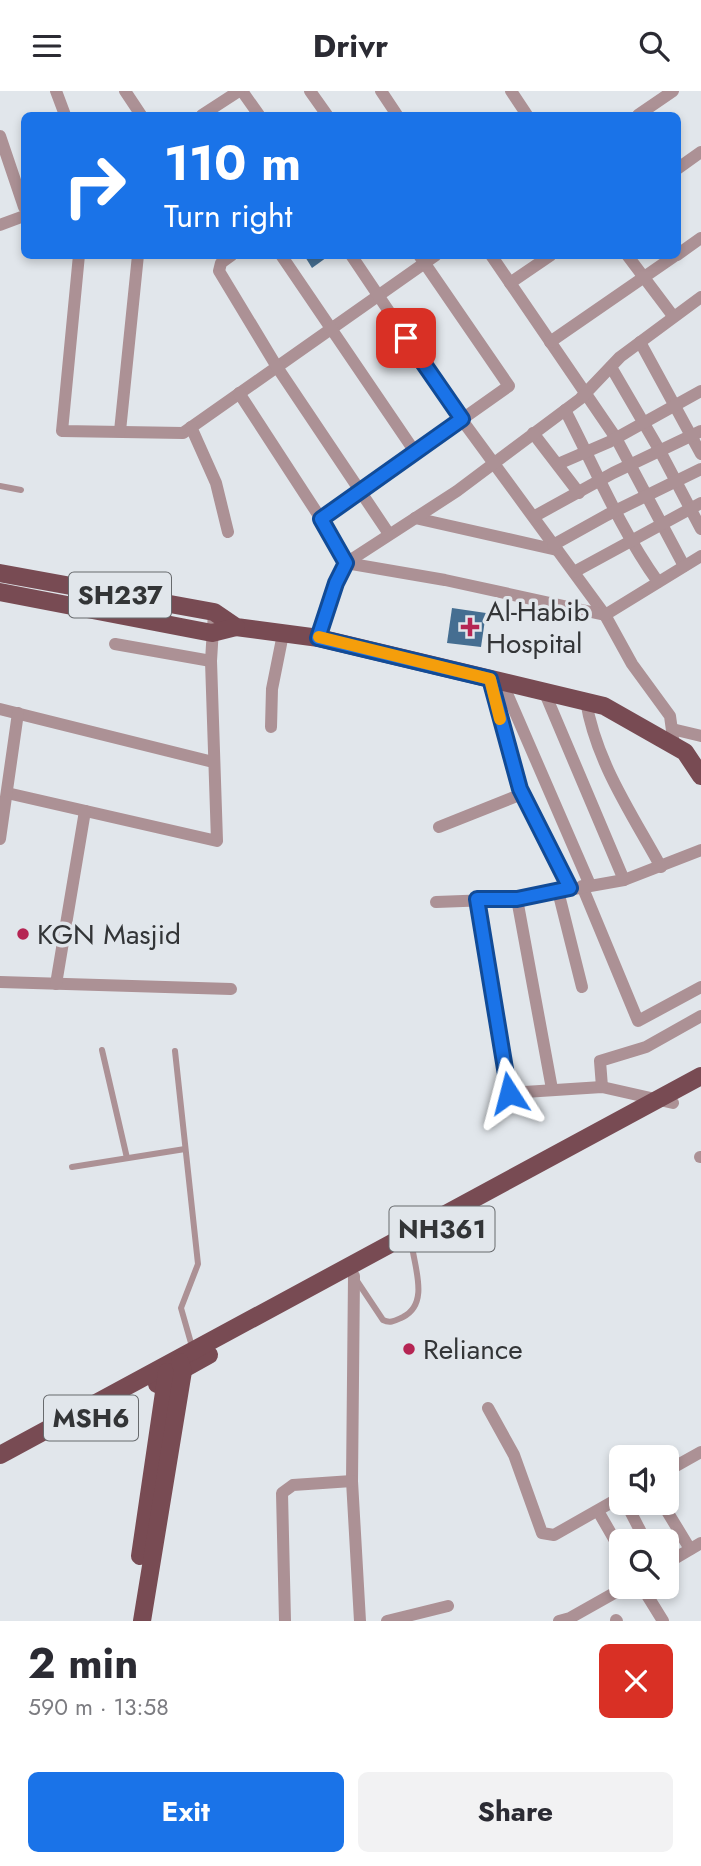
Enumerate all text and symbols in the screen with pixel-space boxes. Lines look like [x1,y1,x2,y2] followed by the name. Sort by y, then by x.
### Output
[313,23,388,69] text: Drivr
[28,27,66,65] icon: menu
[635,27,673,65] icon: search
[164,128,301,198] text: 110 m
[49,140,140,231] icon: right
[164,193,293,239] text: Turn right
[376,308,436,368] pin
[387,319,425,357] icon: arrive
[69,573,171,617] road number: SH237
[486,591,590,664] place label: Al-Habib Hospital
[460,617,480,637] marker: Al-Habib Hospital
[37,914,181,955] place label: KGN Masjid
[15,926,31,942] marker: KGN Masjid
[472,1056,546,1130] position arrow
[390,1207,494,1252] road number: NH361
[423,1329,523,1370] place label: Reliance
[401,1341,417,1357] marker: Reliance
[44,1395,138,1441] road number: MSH6
[609,1445,679,1599] map controls
[609,1445,679,1515] button: sound
[609,1529,679,1599] button: search
[28,1633,138,1694] text: 2 min
[599,1644,673,1718] button: close
[28,1690,169,1724] text: 590 m · 13:58
[28,1772,344,1852] button: Exit
[358,1772,673,1852] button: Share

